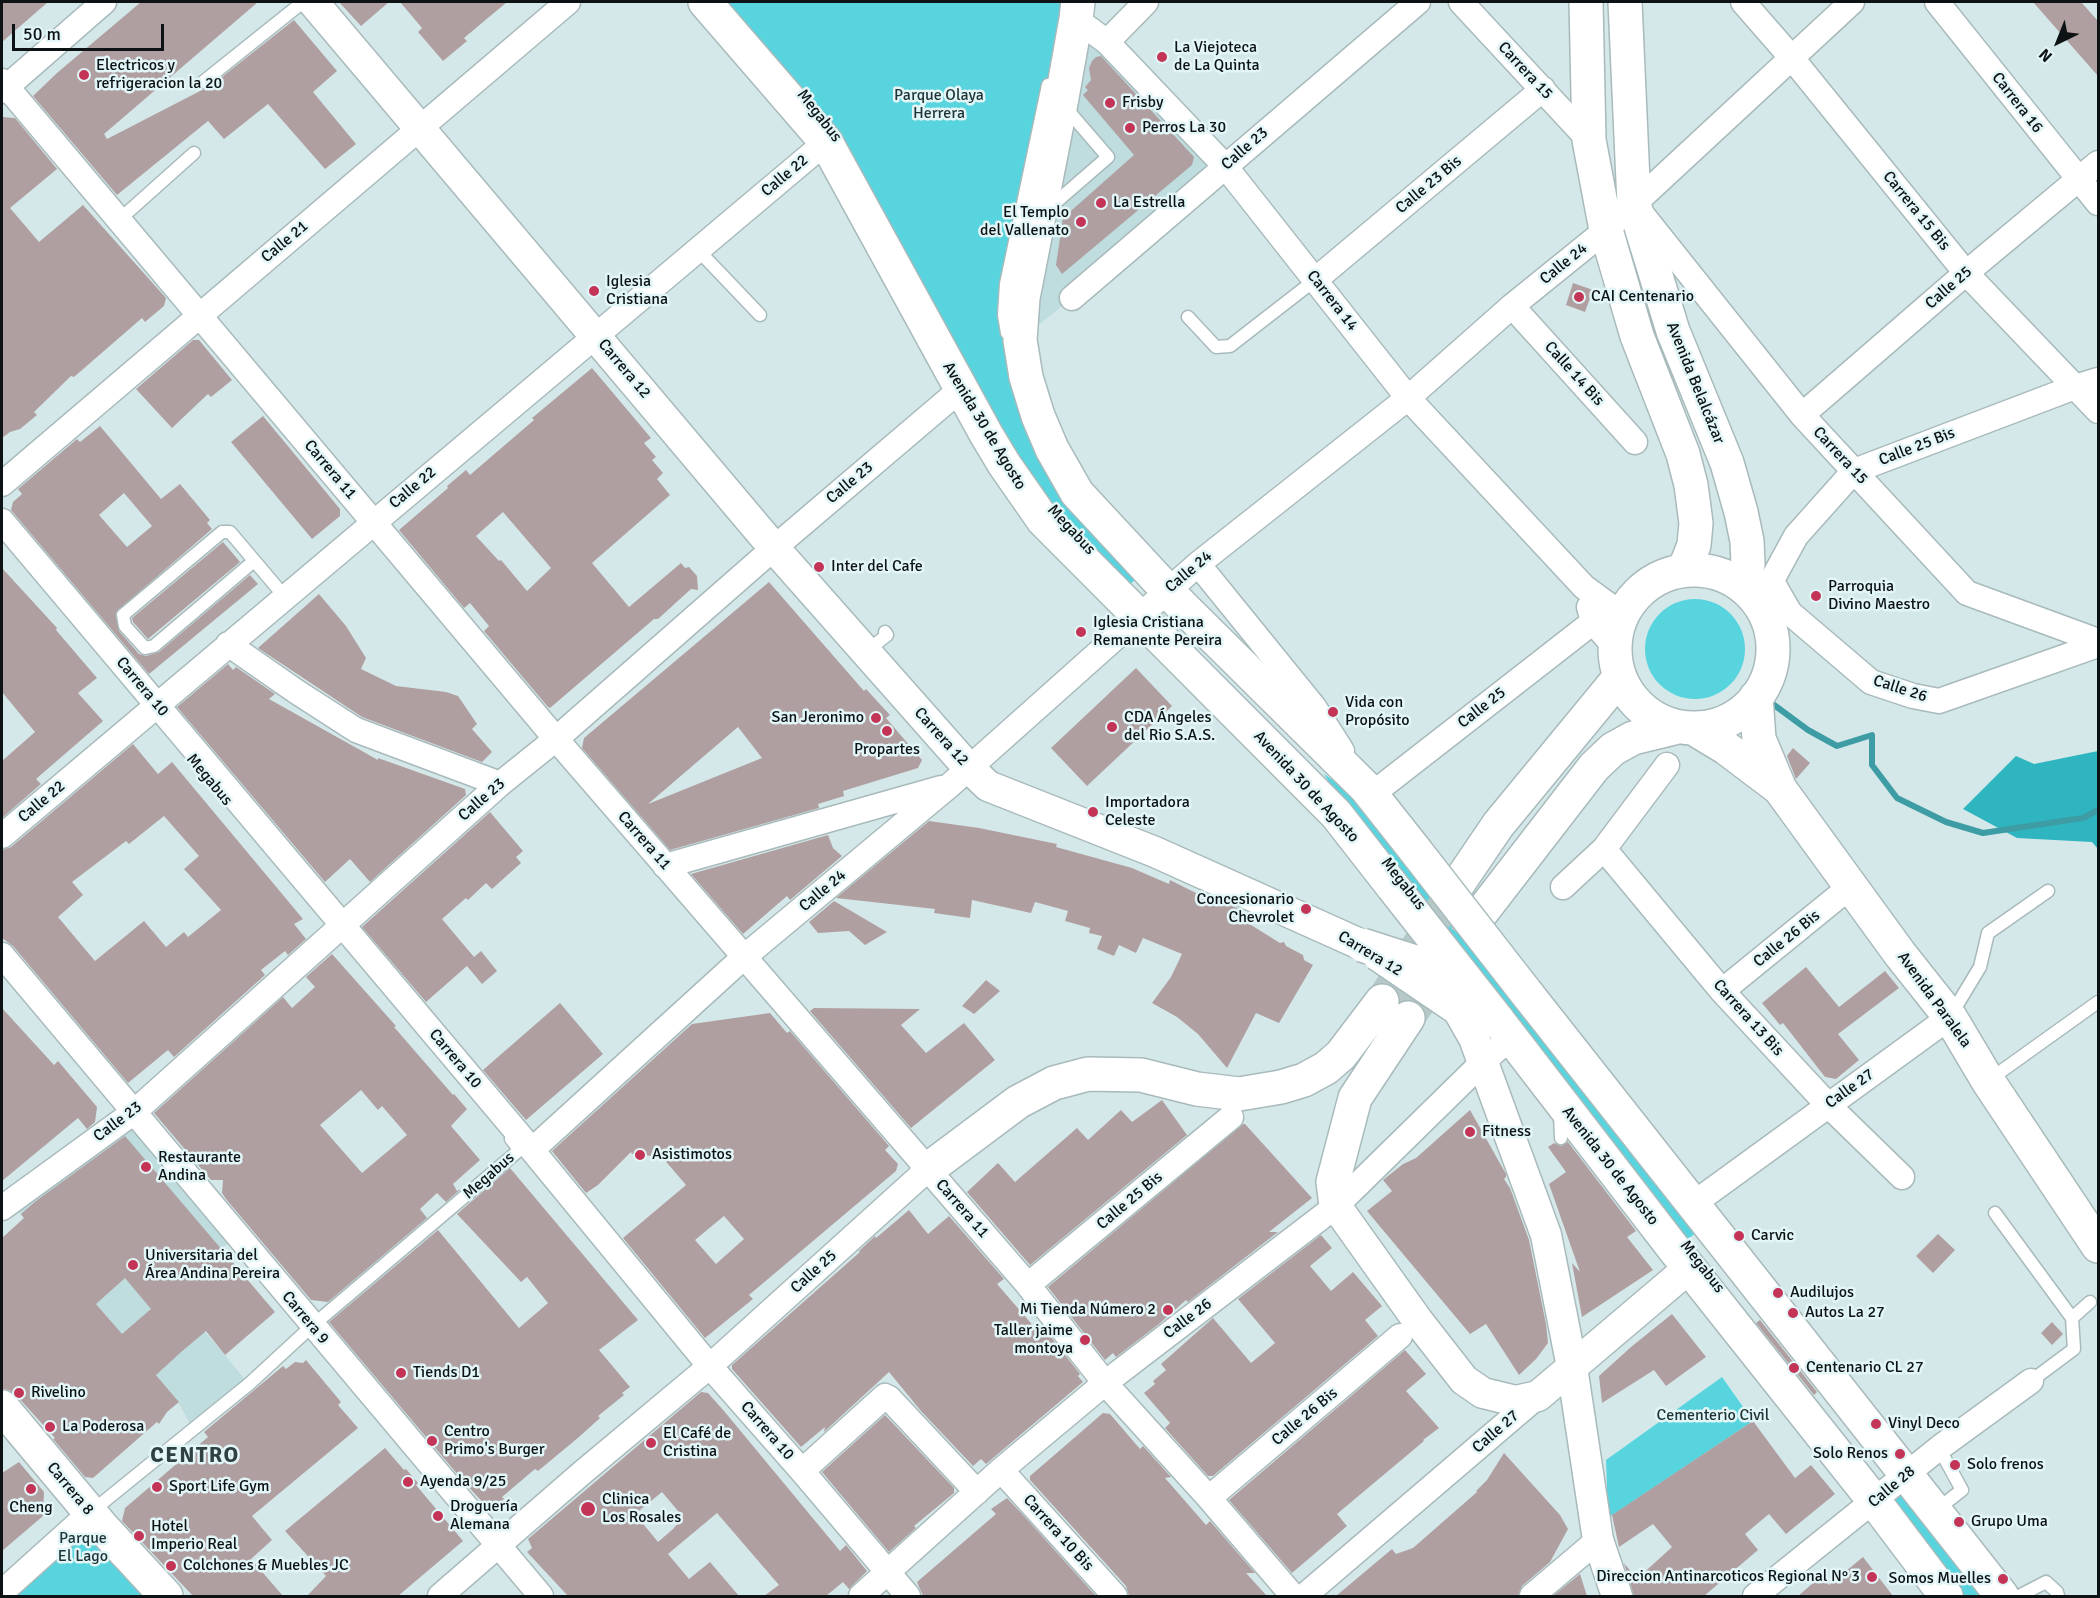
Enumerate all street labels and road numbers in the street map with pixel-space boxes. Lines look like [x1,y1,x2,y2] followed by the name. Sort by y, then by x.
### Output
[1493,38,1557,104] street label: Carrera 15
[1987,69,2047,137] street label: Carrera 16
[792,86,846,146] street label: Megabus
[1218,124,1272,174] street label: Calle 23
[758,151,812,201] street label: Calle 22
[1392,152,1466,218] street label: Calle 23 Bis
[1878,168,1954,254] street label: Carrera 15 Bis
[258,217,312,267] street label: Calle 21
[1536,239,1592,289] street label: Calle 24
[1922,263,1976,313] street label: Calle 25
[1302,267,1362,335] street label: Carrera 14
[1662,319,1728,447] street label: Avenida Belalcázar
[594,335,654,403] street label: Carrera 12
[1540,338,1608,410] street label: Calle 14 Bis
[938,359,1030,493] street label: Avenida 30 de Agosto
[1808,423,1872,489] street label: Carrera 15
[1876,424,1958,470] street label: Calle 25 Bis
[300,436,360,504] street label: Carrera 11
[823,458,877,508] street label: Calle 23
[386,463,440,513] street label: Calle 22
[1043,501,1099,559] street label: Megabus
[1162,547,1216,597] street label: Calle 24
[112,653,172,721] street label: Carrera 10
[1871,671,1929,707] street label: Calle 26
[1454,683,1510,733] street label: Calle 25
[910,704,972,770] street label: Carrera 12
[1249,727,1363,847] street label: Avenida 30 de Agosto
[182,750,236,810] street label: Megabus
[455,775,509,825] street label: Calle 23
[15,777,69,827] street label: Calle 22
[613,808,675,874] street label: Carrera 11
[1376,854,1430,914] street label: Megabus
[796,866,850,916] street label: Calle 24
[1750,906,1824,972] street label: Calle 26 Bis
[1334,927,1406,981] street label: Carrera 12
[1893,948,1975,1052] street label: Avenida Paralela
[1709,976,1787,1060] street label: Carrera 13 Bis
[425,1025,485,1093] street label: Carrera 10
[1822,1065,1878,1113] street label: Calle 27
[90,1098,146,1146] street label: Calle 23
[1558,1103,1662,1229] street label: Avenida 30 de Agosto
[459,1149,519,1203] street label: Megabus
[1093,1168,1167,1234] street label: Calle 25 Bis
[931,1176,993,1242] street label: Carrera 11
[1675,1237,1729,1297] street label: Megabus
[787,1246,841,1298] street label: Calle 25
[277,1288,333,1348] street label: Carrera 9
[1160,1295,1216,1343] street label: Calle 26
[1268,1384,1342,1450] street label: Calle 26 Bis
[736,1398,798,1464] street label: Carrera 10
[1469,1407,1523,1457] street label: Calle 27
[42,1459,98,1519] street label: Carrera 8
[1865,1462,1919,1512] street label: Calle 28
[1019,1491,1097,1575] street label: Carrera 10 Bis

